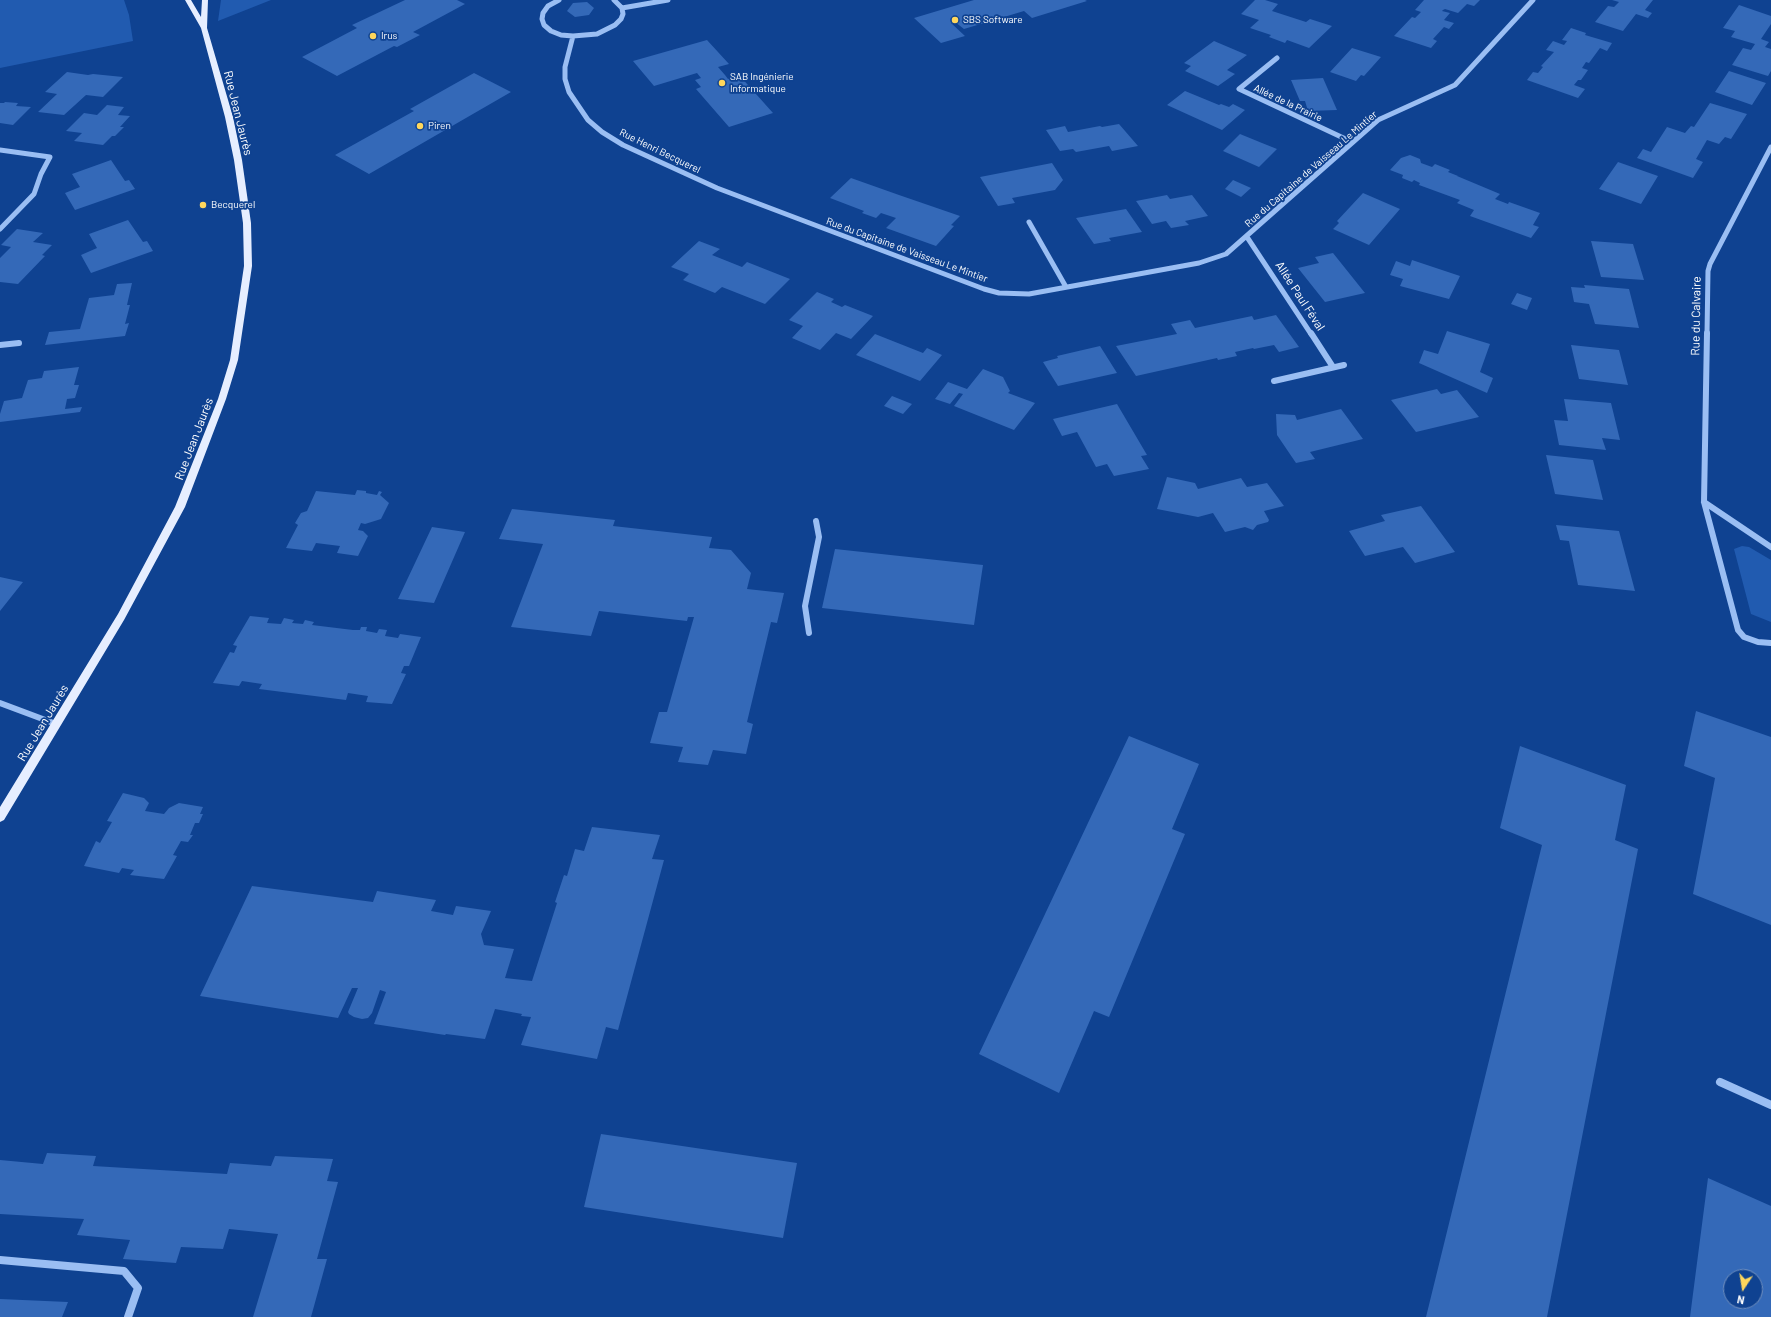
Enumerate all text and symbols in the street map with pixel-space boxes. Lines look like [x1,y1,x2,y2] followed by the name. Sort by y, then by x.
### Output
[963,14,1023,26] place label: SBS Software
[950,15,960,25] marker: SBS Software
[381,30,397,42] place label: Irus
[368,31,378,41] marker: Irus
[221,69,255,157] street label: Rue Jean Jaurès
[730,71,794,94] place label: SAB Ingénierie Informatique
[717,78,727,88] marker: SAB Ingénierie Informatique
[1252,82,1324,124] street label: Allée de la Prairie
[1242,108,1380,230] street label: Rue du Capitaine de Vaisseau Le Mintier
[428,120,451,132] place label: Piren
[415,121,425,131] marker: Piren
[618,126,702,176] street label: Rue Henri Becquerel
[211,199,255,211] place label: Becquerel
[198,200,208,210] marker: Becquerel
[825,215,989,285] street label: Rue du Capitaine de Vaisseau Le Mintier
[1272,259,1328,333] street label: Allée Paul Féval
[1688,276,1704,356] street label: Rue du Calvaire
[172,396,216,482] street label: Rue Jean Jaurès
[15,682,71,764] street label: Rue Jean Jaurès
[1723,1269,1763,1309] north arrow
[1736,1293,1746,1307] text: N

